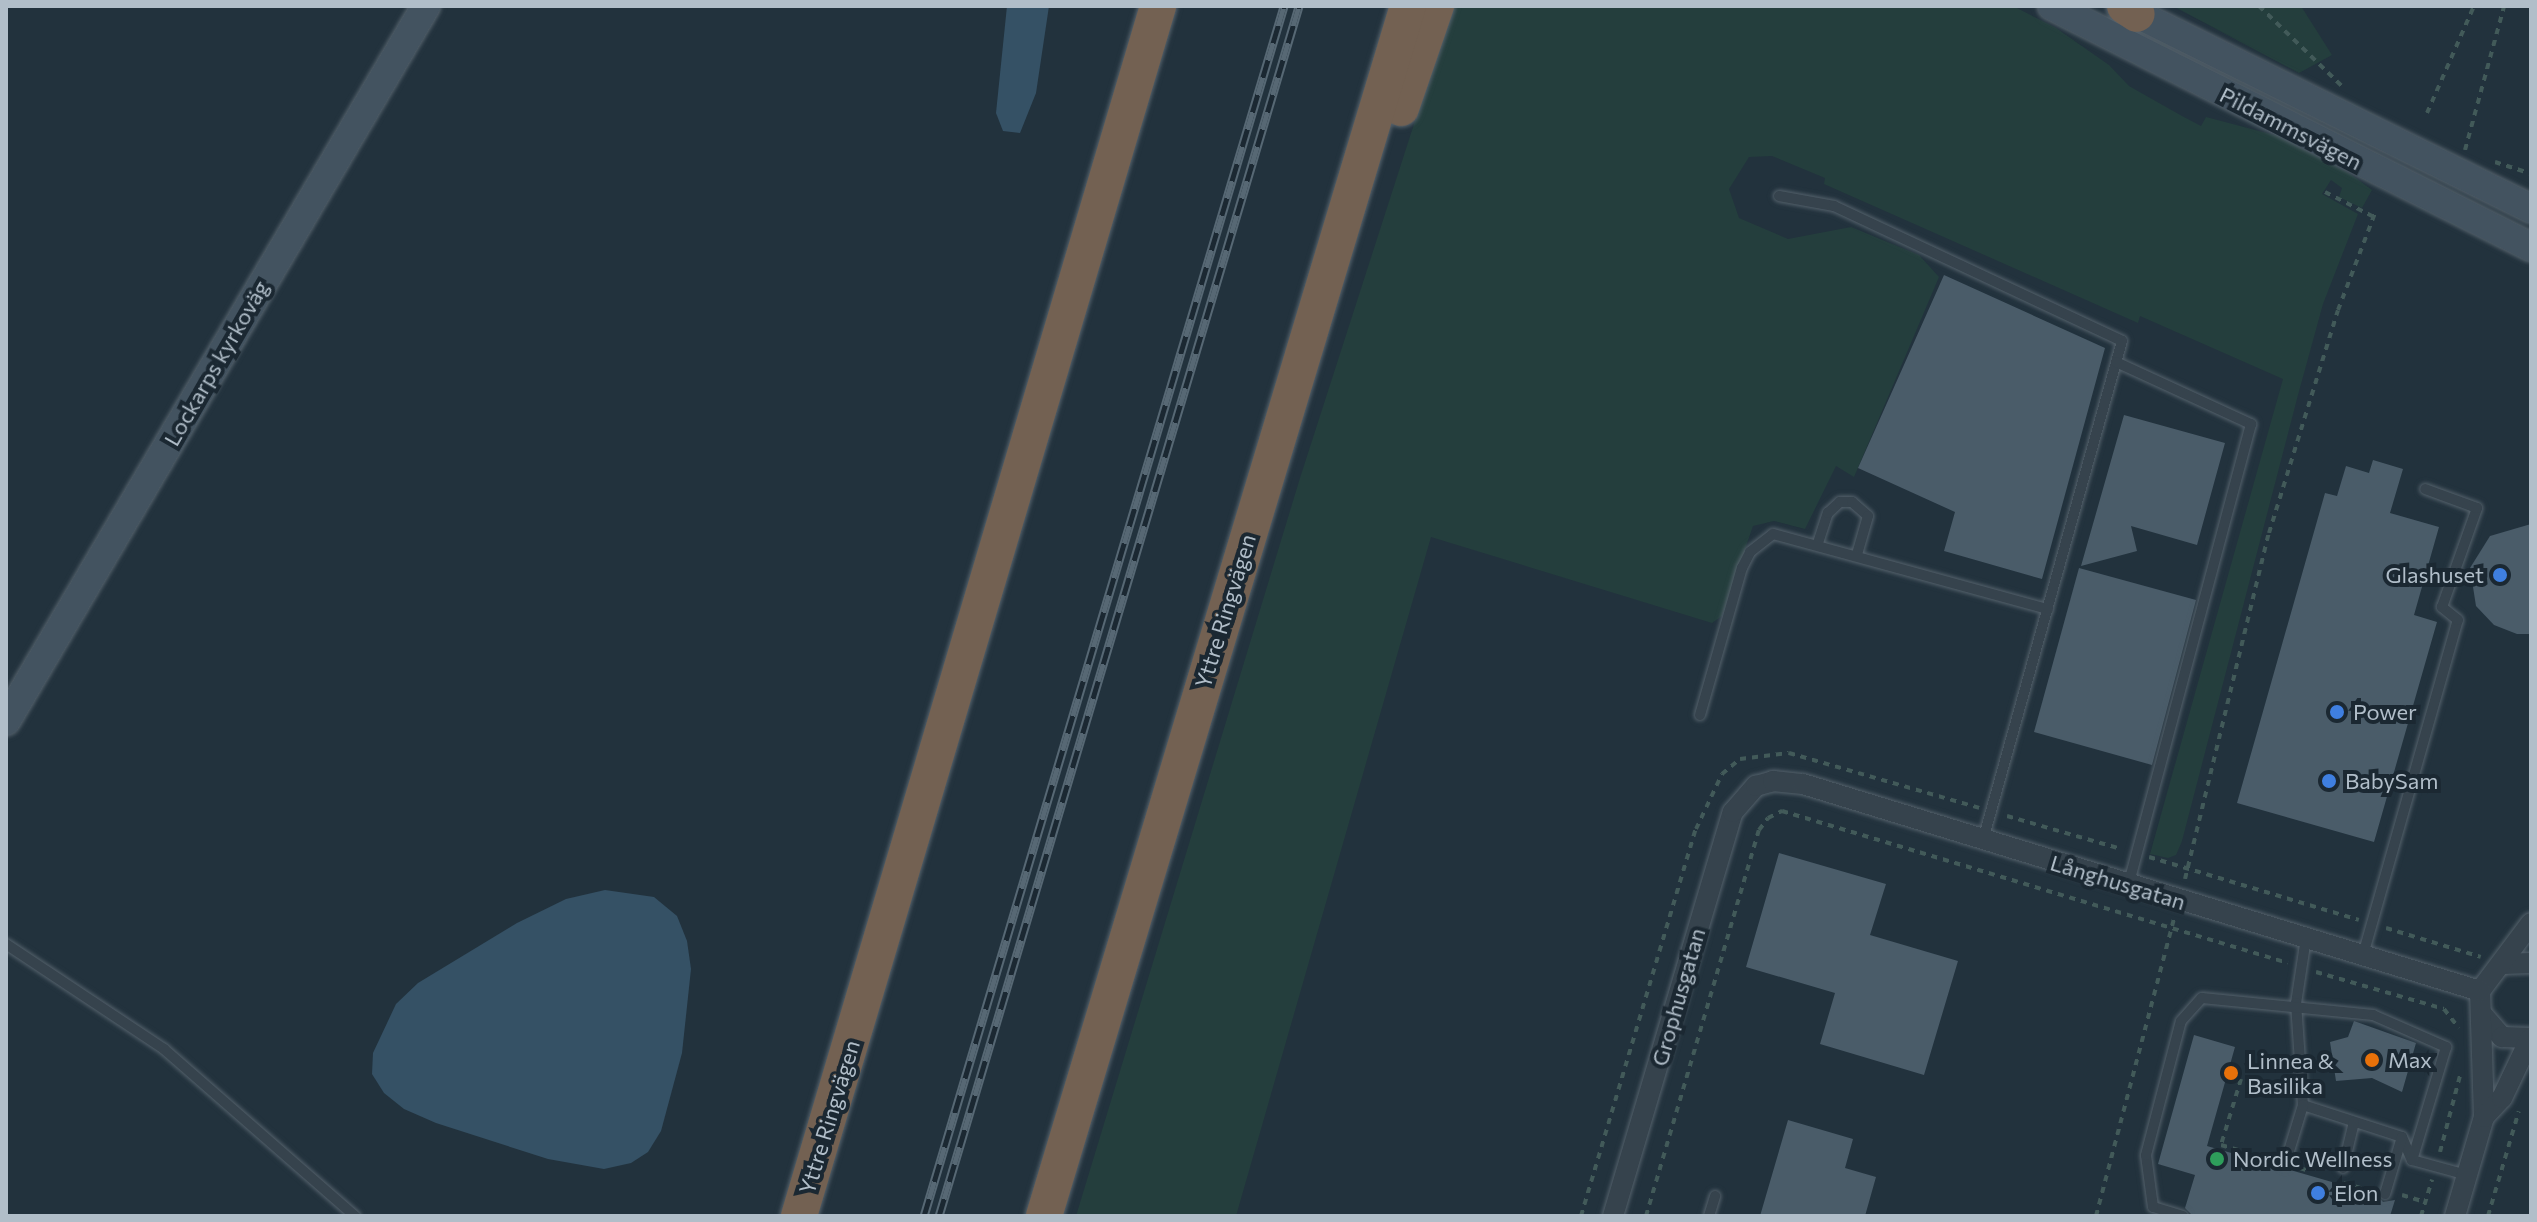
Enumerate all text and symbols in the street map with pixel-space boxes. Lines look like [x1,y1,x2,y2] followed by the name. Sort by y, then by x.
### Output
[2216,81,2366,175] street label: Pildammsvägen
[158,276,274,450] street label: Lockarps kyrkoväg
[1189,531,1261,691] street label: Yttre Ringvägen
[2385,562,2484,588] place label: Glashuset
[2491,566,2509,584] marker: Glashuset
[2353,699,2417,725] place label: Power
[2328,703,2346,721] marker: Power
[2345,768,2438,794] place label: BabySam
[2320,772,2338,790] marker: BabySam
[2047,849,2189,915] street label: Långhusgatan
[1646,925,1710,1069] street label: Grophusgatan
[793,1037,865,1197] street label: Yttre Ringvägen
[2247,1047,2334,1098] place label: Linnea & Basilika
[2388,1047,2432,1073] place label: Max
[2363,1051,2381,1069] marker: Max
[2222,1064,2240,1082] marker: Linnea & Basilika
[2233,1146,2392,1172] place label: Nordic Wellness
[2208,1150,2226,1168] marker: Nordic Wellness
[2334,1180,2378,1206] place label: Elon
[2309,1184,2327,1202] marker: Elon

